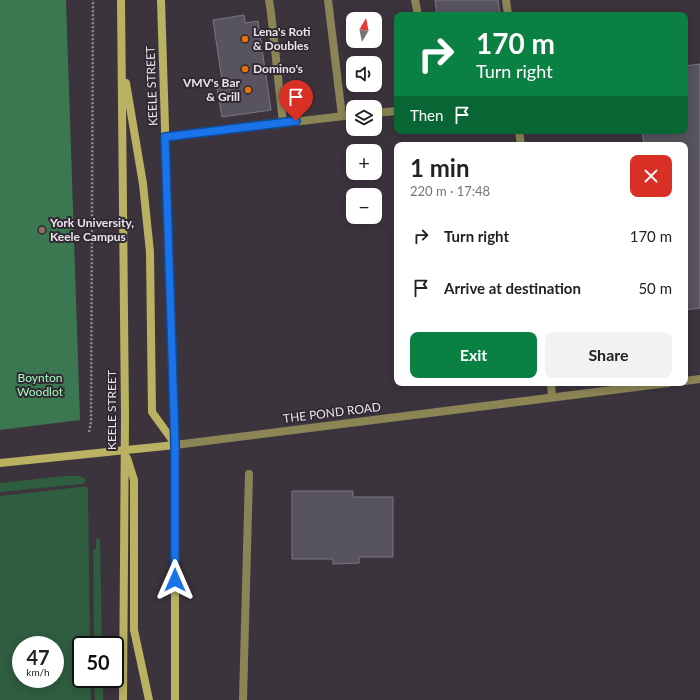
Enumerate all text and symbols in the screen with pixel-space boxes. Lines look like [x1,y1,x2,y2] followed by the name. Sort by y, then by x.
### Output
[346,12,382,48] north arrow
[346,12,382,224] map controls
[253,24,311,53] place label: Lena's Roti & Doubles
[476,26,555,60] text: 170 m
[410,28,462,80] icon: right
[240,34,250,44] marker: Lena's Roti & Doubles
[143,46,160,126] street label: KEELE STREET
[346,56,382,92] button: sound
[476,60,553,82] text: Turn right
[253,61,303,76] place label: Domino's
[240,64,250,74] marker: Domino's
[182,75,241,104] place label: VMV's Bar & Grill
[279,80,313,121] pin
[243,85,253,95] marker: VMV's Bar & Grill
[285,86,307,108] icon: arrive
[346,100,382,136] button: layers
[451,104,473,126] icon: arrive
[410,106,443,124] text: Then
[346,144,382,180] button: +
[410,153,470,182] text: 1 min
[630,155,672,197] button: close
[410,183,490,199] text: 220 m · 17:48
[346,188,382,224] button: −
[49,215,134,244] place label: York University, Keele Campus
[37,225,47,235] marker: York University, Keele Campus
[410,225,432,247] icon: right
[444,227,509,245] text: Turn right
[630,227,672,245] text: 170 m
[410,277,432,299] icon: arrive
[444,279,581,297] text: Arrive at destination
[638,279,672,297] text: 50 m
[410,332,537,378] button: Exit
[545,332,672,378] button: Share
[17,370,64,399] park label: Boynton Woodlot
[104,370,119,450] street label: KEELE STREET
[282,399,382,426] street label: THE POND ROAD
[154,559,196,601] position arrow
[72,636,124,688] speed limit sign: 50
[26,645,50,669] text: 47
[26,666,50,678] text: km/h

